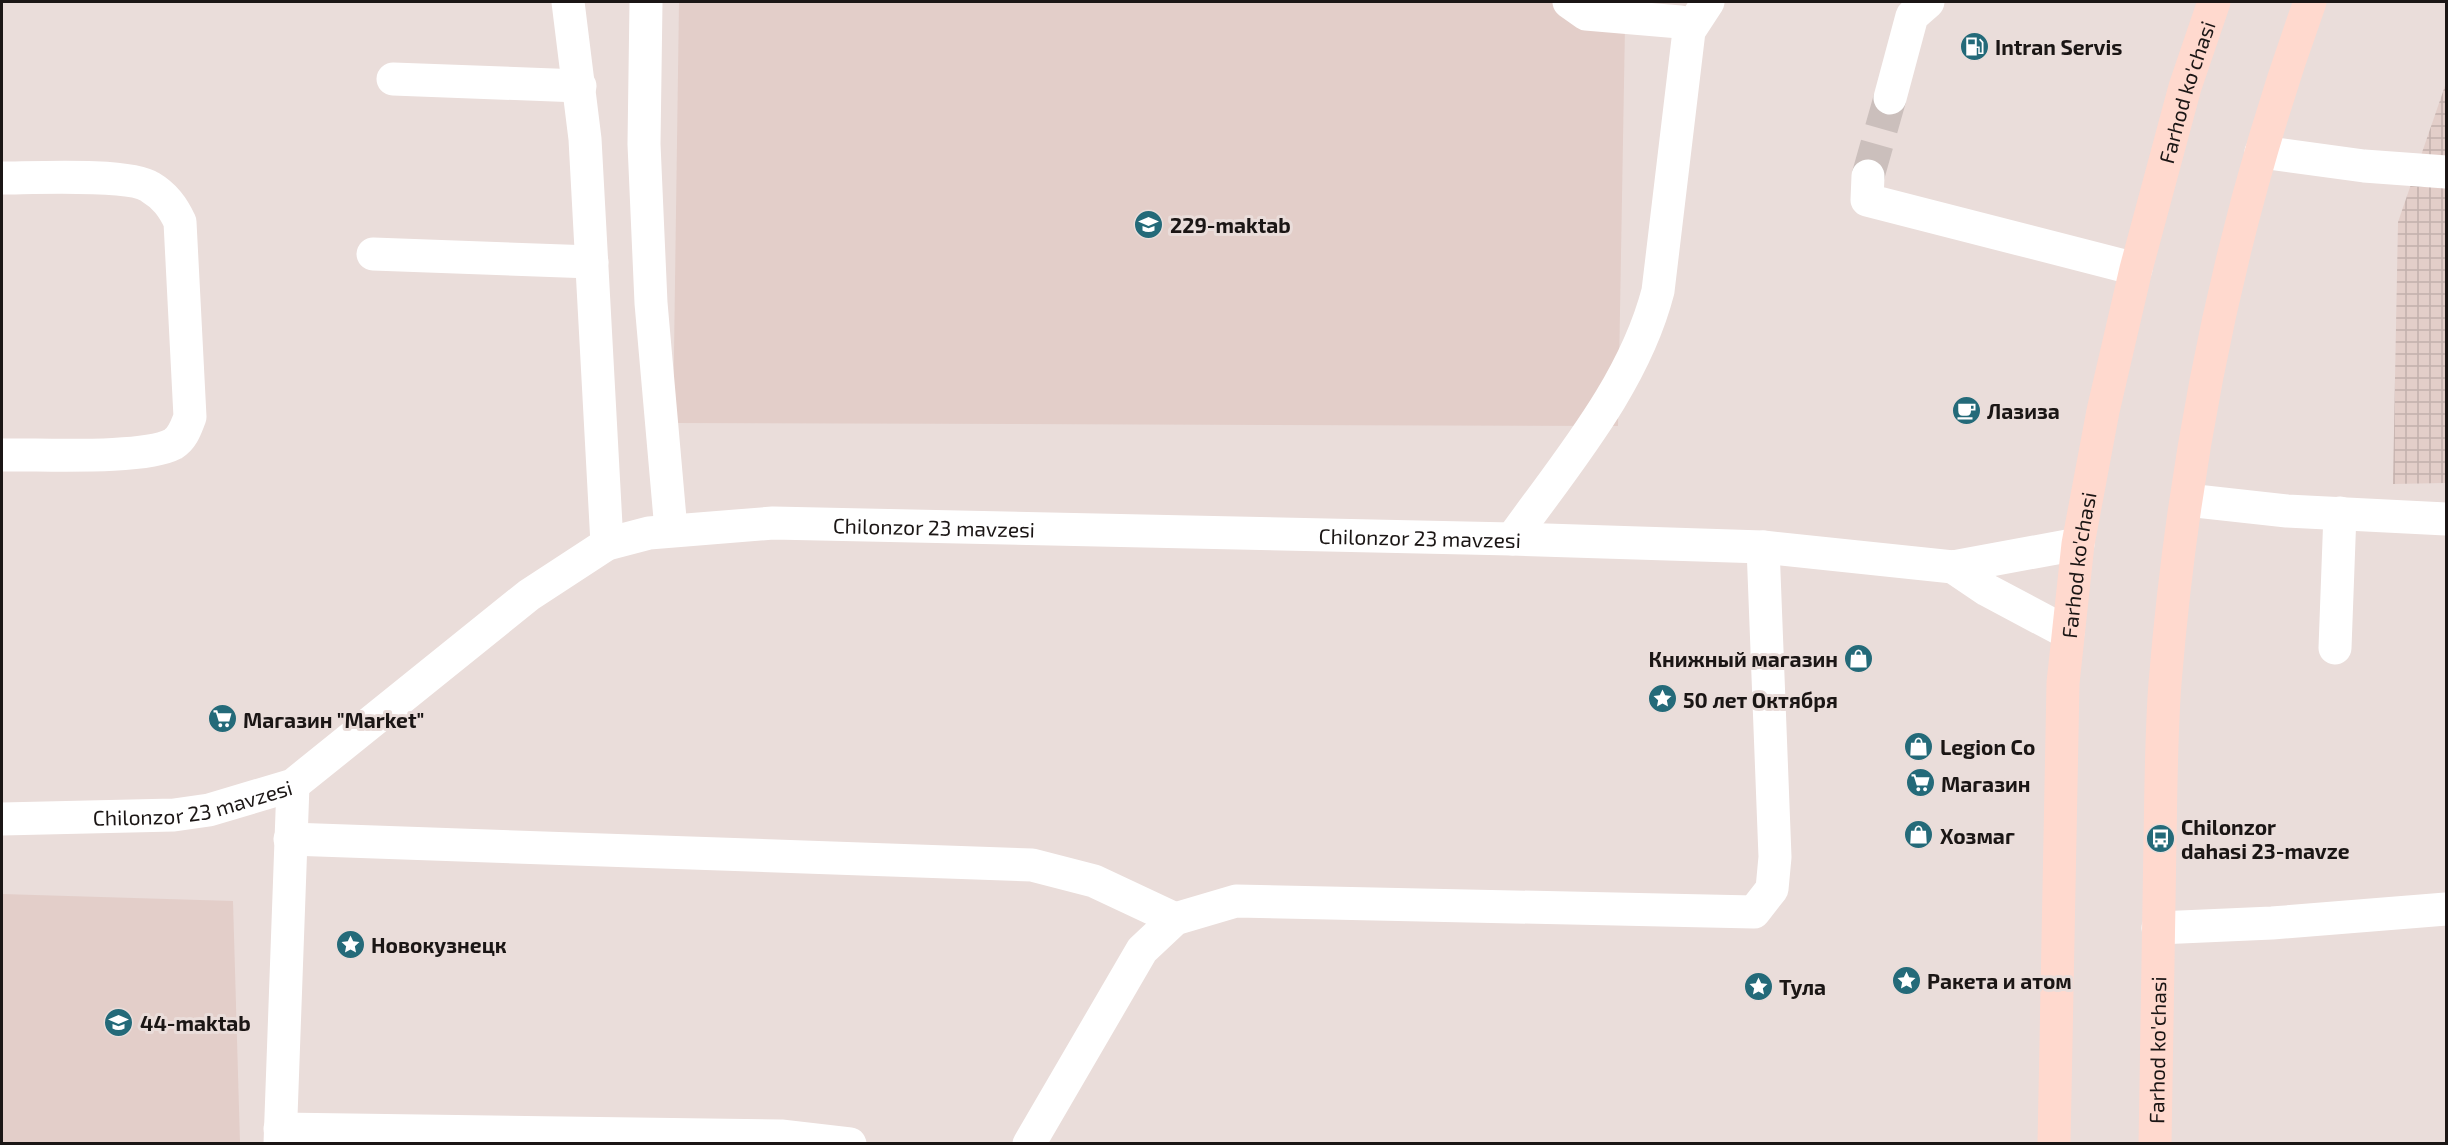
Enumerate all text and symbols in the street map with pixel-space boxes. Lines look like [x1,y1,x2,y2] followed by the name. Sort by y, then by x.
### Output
[2153,17,2219,166] street label: Farhod ko'chasi
[1958,30,1990,62] fuel station icon: Intran Servis
[1995,34,2122,59] place label: Intran Servis
[1133,208,1165,240] school or university icon: 229-maktab
[1170,212,1291,237] place label: 229-maktab
[1950,394,1982,426] cafe icon: Лазиза
[1987,398,2060,423] place label: Лазиза
[2055,490,2100,639] street label: Farhod ko'chasi
[833,512,1035,541] street label: Chilonzor 23 mavzesi
[1318,522,1521,552] street label: Chilonzor 23 mavzesi
[1843,642,1875,674] shop icon: Книжный магазин
[1649,646,1838,671] place label: Книжный магазин
[1646,683,1678,715] place icon: 50 лет Октября
[1683,687,1838,712] place label: 50 лет Октября
[206,703,238,735] supermarket icon: Магазин "Market"
[243,707,424,732] place label: Магазин "Market"
[1903,730,1935,762] shop icon: Legion Co
[1940,734,2035,759] place label: Legion Co
[1904,767,1936,799] supermarket icon: Магазин
[1941,771,2030,796] place label: Магазин
[93,774,295,829] street label: Chilonzor 23 mavzesi
[2181,814,2350,863] place label: Chilonzor dahasi 23-mavze
[1903,819,1935,851] shop icon: Хозмаг
[2144,822,2176,854] bus stop icon: Chilonzor dahasi 23-mavze
[1940,823,2015,848] place label: Хозмаг
[334,928,366,960] place icon: Новокузнецк
[371,932,507,957] place label: Новокузнецк
[1890,964,1922,996] place icon: Ракета и атом
[1927,968,2072,993] place label: Ракета и атом
[1742,970,1774,1002] place icon: Тула
[1779,974,1826,999] place label: Тула
[2143,976,2170,1124] street label: Farhod ko'chasi
[103,1006,135,1038] school or university icon: 44-maktab
[140,1010,251,1035] place label: 44-maktab

